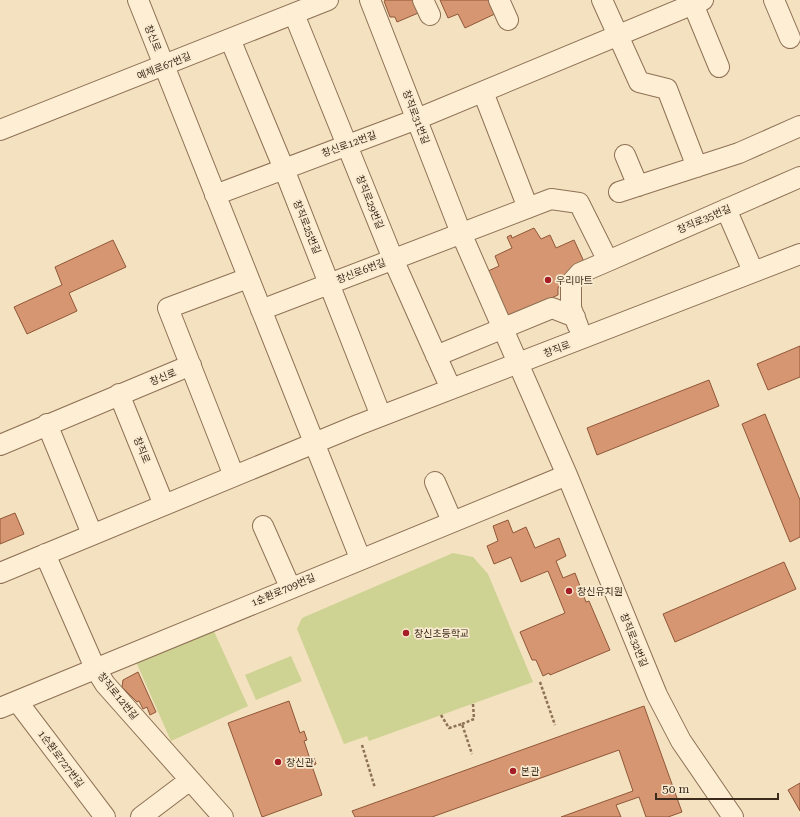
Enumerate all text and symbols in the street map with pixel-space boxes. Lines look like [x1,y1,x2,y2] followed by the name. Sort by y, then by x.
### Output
[143,23,163,53] street label: 창신로
[135,50,193,82] street label: 예체로67번길
[401,88,431,146] street label: 창직로31번길
[320,129,378,159] street label: 창신로12번길
[354,173,386,231] street label: 창직로29번길
[291,198,323,256] street label: 창직로25번길
[676,203,732,235] street label: 창직로35번길
[335,257,387,285] street label: 창신로6번길
[543,275,553,285] marker: 우리마트
[556,275,593,286] place label: 우리마트
[542,339,572,359] street label: 창직로
[148,367,178,387] street label: 창신로
[132,435,152,465] street label: 창직로
[249,572,317,608] street label: 1순환로709번길
[564,586,574,596] marker: 창신유치원
[577,586,623,597] place label: 창신유치원
[618,611,650,669] street label: 창직로32번길
[401,628,411,638] marker: 창신초등학교
[414,628,469,639] place label: 창신초등학교
[96,670,140,722] street label: 창직로12번길
[36,728,86,790] street label: 1순환로727번길
[273,757,283,767] marker: 창신관
[286,757,314,768] place label: 창신관
[508,766,518,776] marker: 본관
[521,766,540,777] place label: 본관
[656,775,778,801] scale bar
[662,782,689,796] text: 50 m

